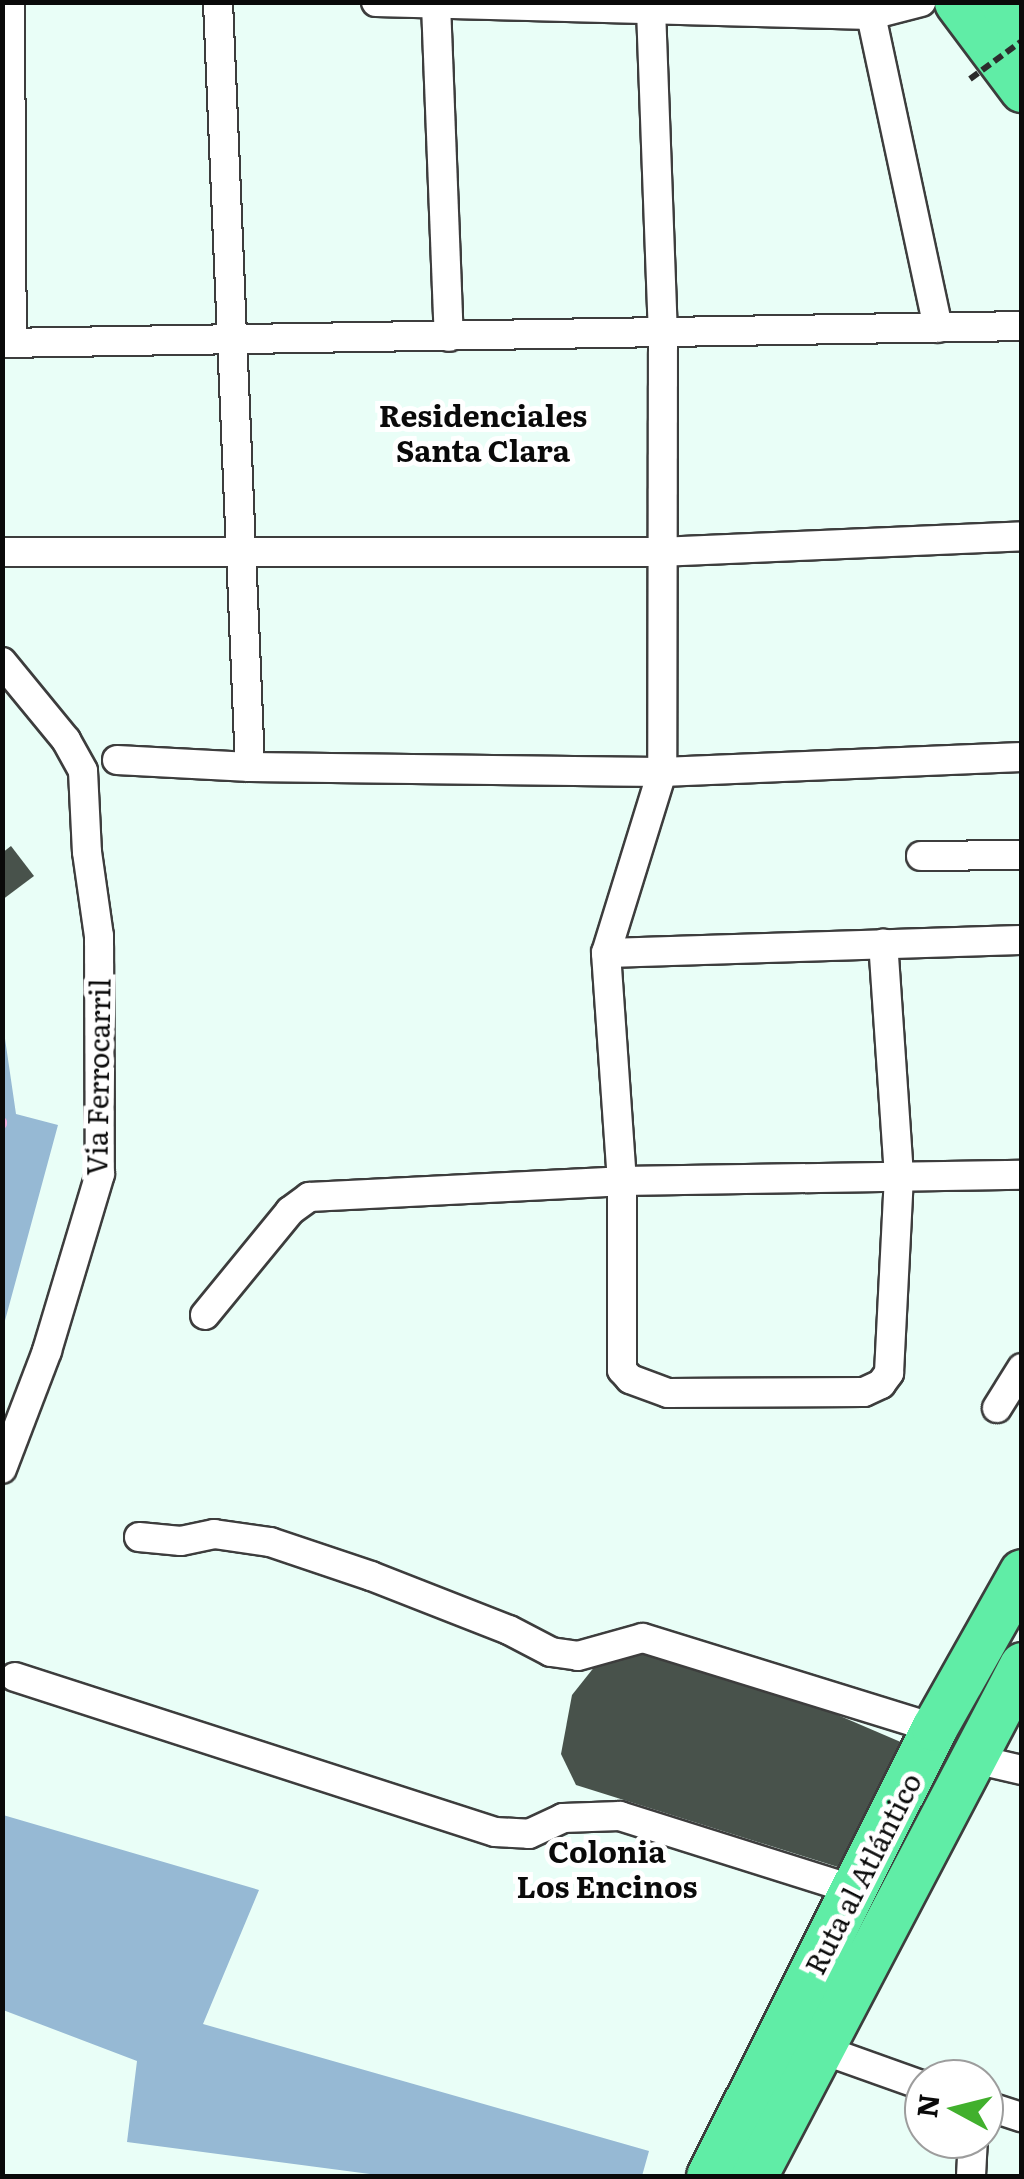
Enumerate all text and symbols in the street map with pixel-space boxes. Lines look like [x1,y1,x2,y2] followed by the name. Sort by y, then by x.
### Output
[379,396,587,466] district label: Residenciales Santa Clara
[78,978,116,1176] street label: Via Ferrocarril
[797,1767,927,1979] street label: Ruta al Atlántico
[517,1832,697,1902] district label: Colonia Los Encinos
[904,2059,1004,2159] north arrow
[904,2091,948,2120] text: N

